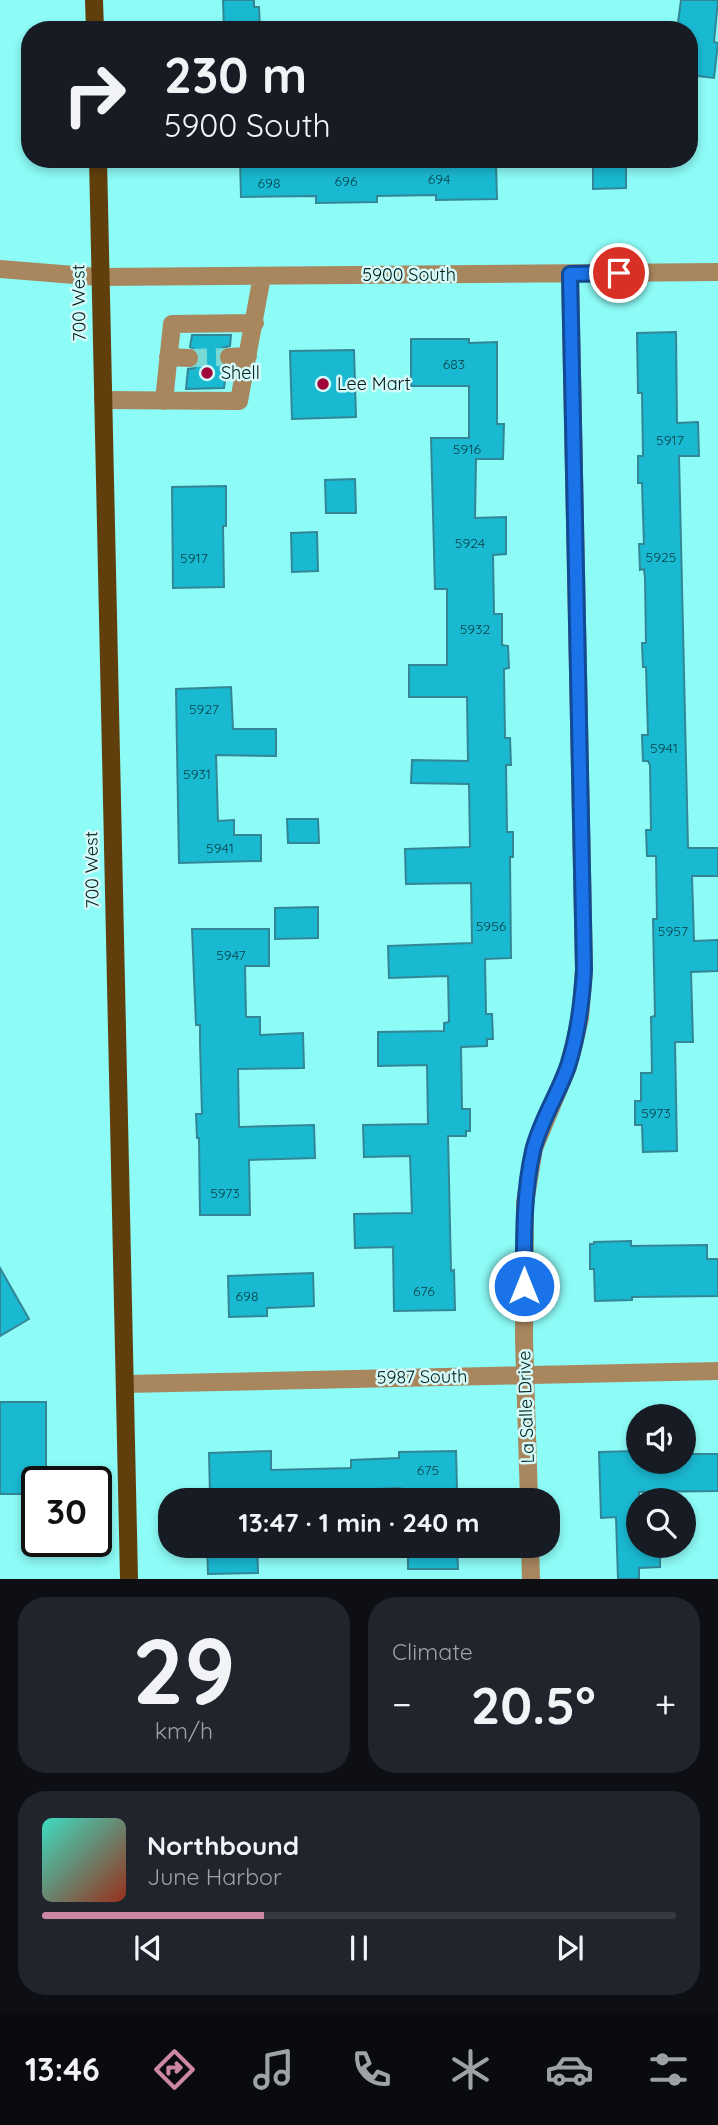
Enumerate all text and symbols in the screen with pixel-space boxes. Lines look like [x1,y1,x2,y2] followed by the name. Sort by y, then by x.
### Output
[164,44,307,105] text: 230 m
[49,49,140,140] icon: right
[164,105,331,145] text: 5900 South
[428,170,450,188] house number: 694
[335,172,358,190] house number: 696
[258,174,280,192] house number: 698
[589,243,649,303] pin
[600,254,638,292] icon: arrive
[362,263,456,286] street label: 5900 South
[66,264,91,342] street label: 700 West
[443,355,465,373] house number: 683
[221,361,260,384] place label: Shell
[199,365,215,381] marker: Shell
[337,372,411,395] place label: Lee Mart
[315,376,331,392] marker: Lee Mart
[656,431,684,449] house number: 5917
[453,440,482,458] house number: 5916
[455,534,485,552] house number: 5924
[646,548,676,566] house number: 5925
[180,549,208,567] house number: 5917
[460,620,491,638] house number: 5932
[189,700,219,718] house number: 5927
[650,739,678,757] house number: 5941
[183,765,211,783] house number: 5931
[79,831,104,909] street label: 700 West
[206,839,234,857] house number: 5941
[476,917,507,935] house number: 5956
[658,922,688,940] house number: 5957
[216,946,246,964] house number: 5947
[641,1104,671,1122] house number: 5973
[210,1184,240,1202] house number: 5973
[487,1249,561,1323] position arrow
[413,1282,435,1300] house number: 676
[236,1287,258,1305] house number: 698
[512,1350,539,1464] street label: La Salle Drive
[376,1364,468,1389] street label: 5987 South
[626,1404,696,1558] map controls
[626,1404,696,1474] button: sound
[417,1461,439,1479] house number: 675
[21,1466,112,1557] speed limit sign: 30
[626,1488,696,1558] button: search
[239,1506,479,1539] text: 13:47 · 1 min · 240 m
[132,1613,236,1727] text: 29
[392,1637,473,1666] text: Climate
[471,1672,596,1737] text: 20.5°
[392,1680,412,1728] text: −
[655,1680,676,1728] text: +
[155,1716,213,1745] text: km/h
[147,1829,299,1862] text: Northbound
[147,1862,282,1891] text: June Harbor
[129,1929,167,1967] icon: previous
[340,1929,378,1967] icon: pause
[551,1929,589,1967] icon: next
[150,2045,199,2094] icon: directions
[249,2045,298,2094] icon: music
[347,2045,396,2094] icon: phone
[446,2045,495,2094] icon: climate
[545,2045,594,2094] icon: car
[644,2045,693,2094] icon: filters
[25,2049,100,2089] text: 13:46

